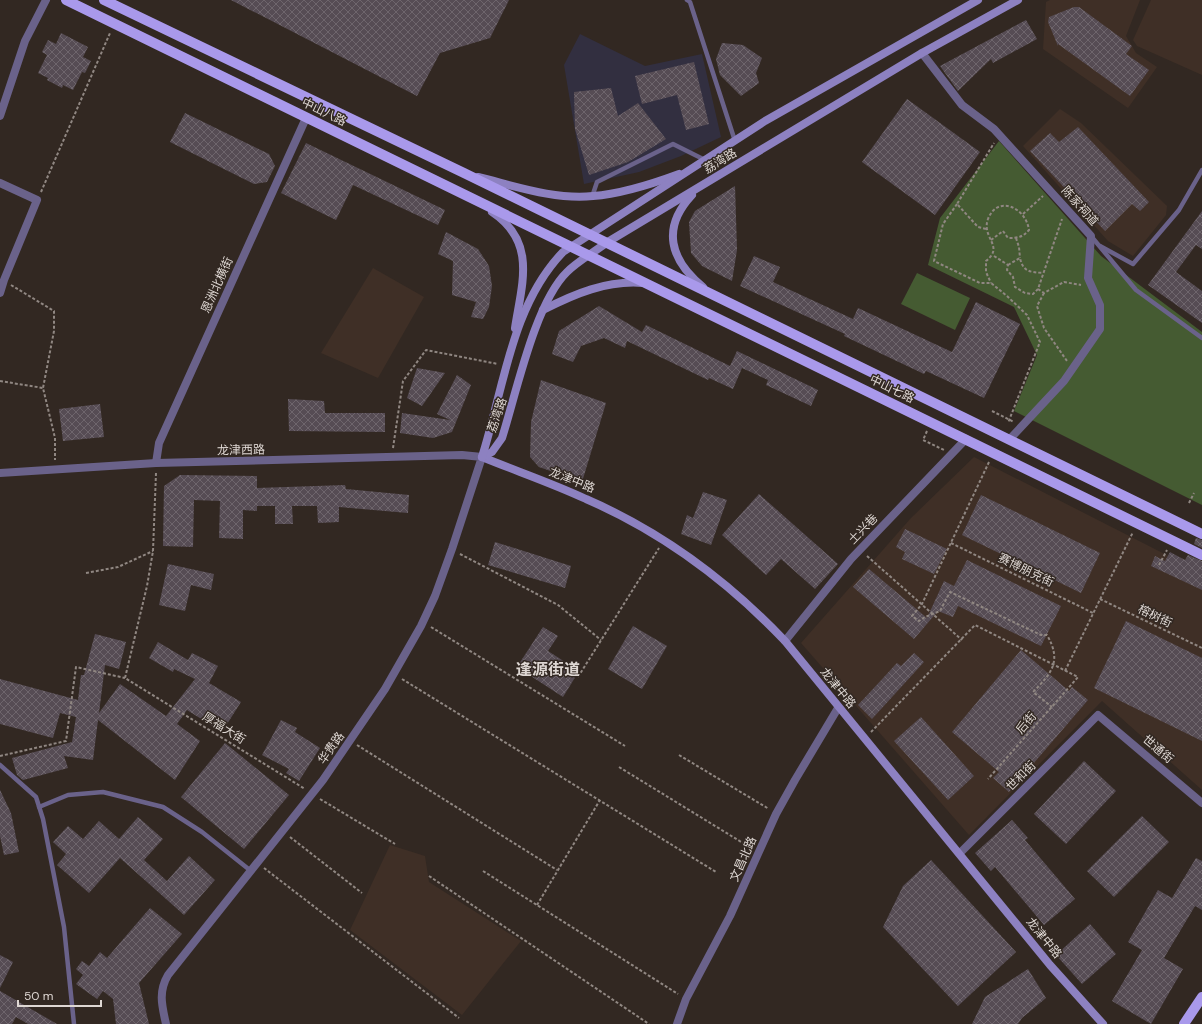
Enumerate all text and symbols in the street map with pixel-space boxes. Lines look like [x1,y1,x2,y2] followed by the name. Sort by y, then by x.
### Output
[299,94,349,130] street label: 中山八路
[700,145,740,177] street label: 荔湾路
[1058,183,1102,229] street label: 陈家祠道
[197,254,237,316] street label: 恩洲北横街
[867,371,917,407] street label: 中山七路
[484,395,510,435] street label: 荔湾路
[217,442,265,458] street label: 龙津西路
[547,464,597,496] street label: 龙津中路
[845,510,881,548] street label: 土兴巷
[996,550,1056,590] street label: 赛博朋克街
[1135,601,1175,631] street label: 榕树街
[516,659,580,680] district label: 逢源街道
[817,664,859,712] street label: 龙津中路
[199,708,249,748] street label: 厚福大街
[1012,709,1040,737] street label: 后街
[314,729,348,767] street label: 华贵路
[1139,731,1177,767] street label: 世通街
[1003,758,1039,794] street label: 世和街
[726,834,760,884] street label: 文昌北路
[1023,914,1065,962] street label: 龙津中路
[18,982,101,1008] scale bar
[24,988,53,1004] text: 50 m

